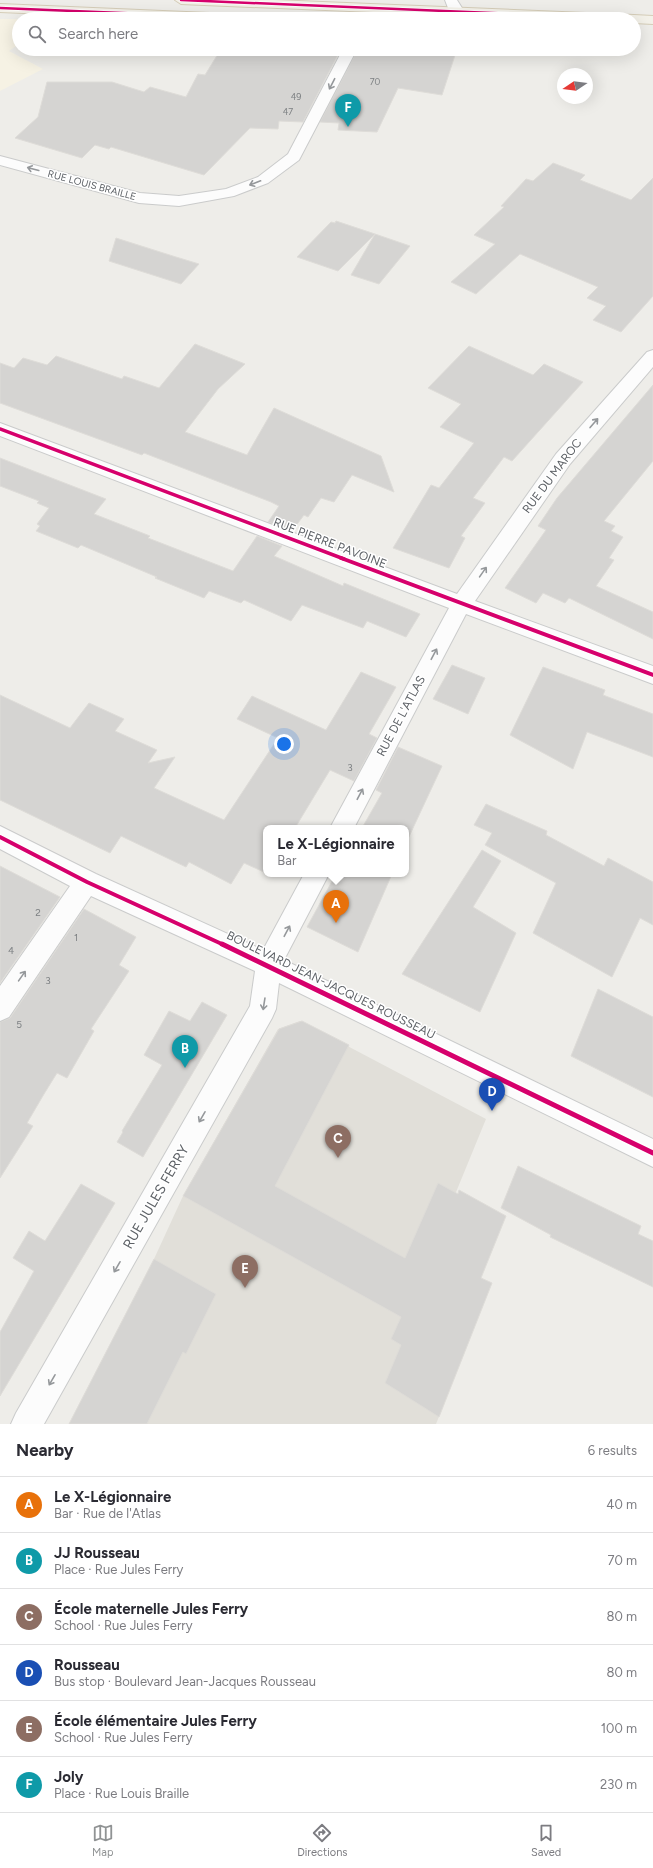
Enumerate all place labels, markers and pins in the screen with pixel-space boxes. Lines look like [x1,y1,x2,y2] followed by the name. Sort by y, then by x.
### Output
[335,94,361,127] pin: F
[323,890,349,923] pin: A
[172,1035,198,1068] pin: B
[479,1078,505,1111] pin: D
[325,1125,351,1158] pin: C
[232,1255,258,1288] pin: E

